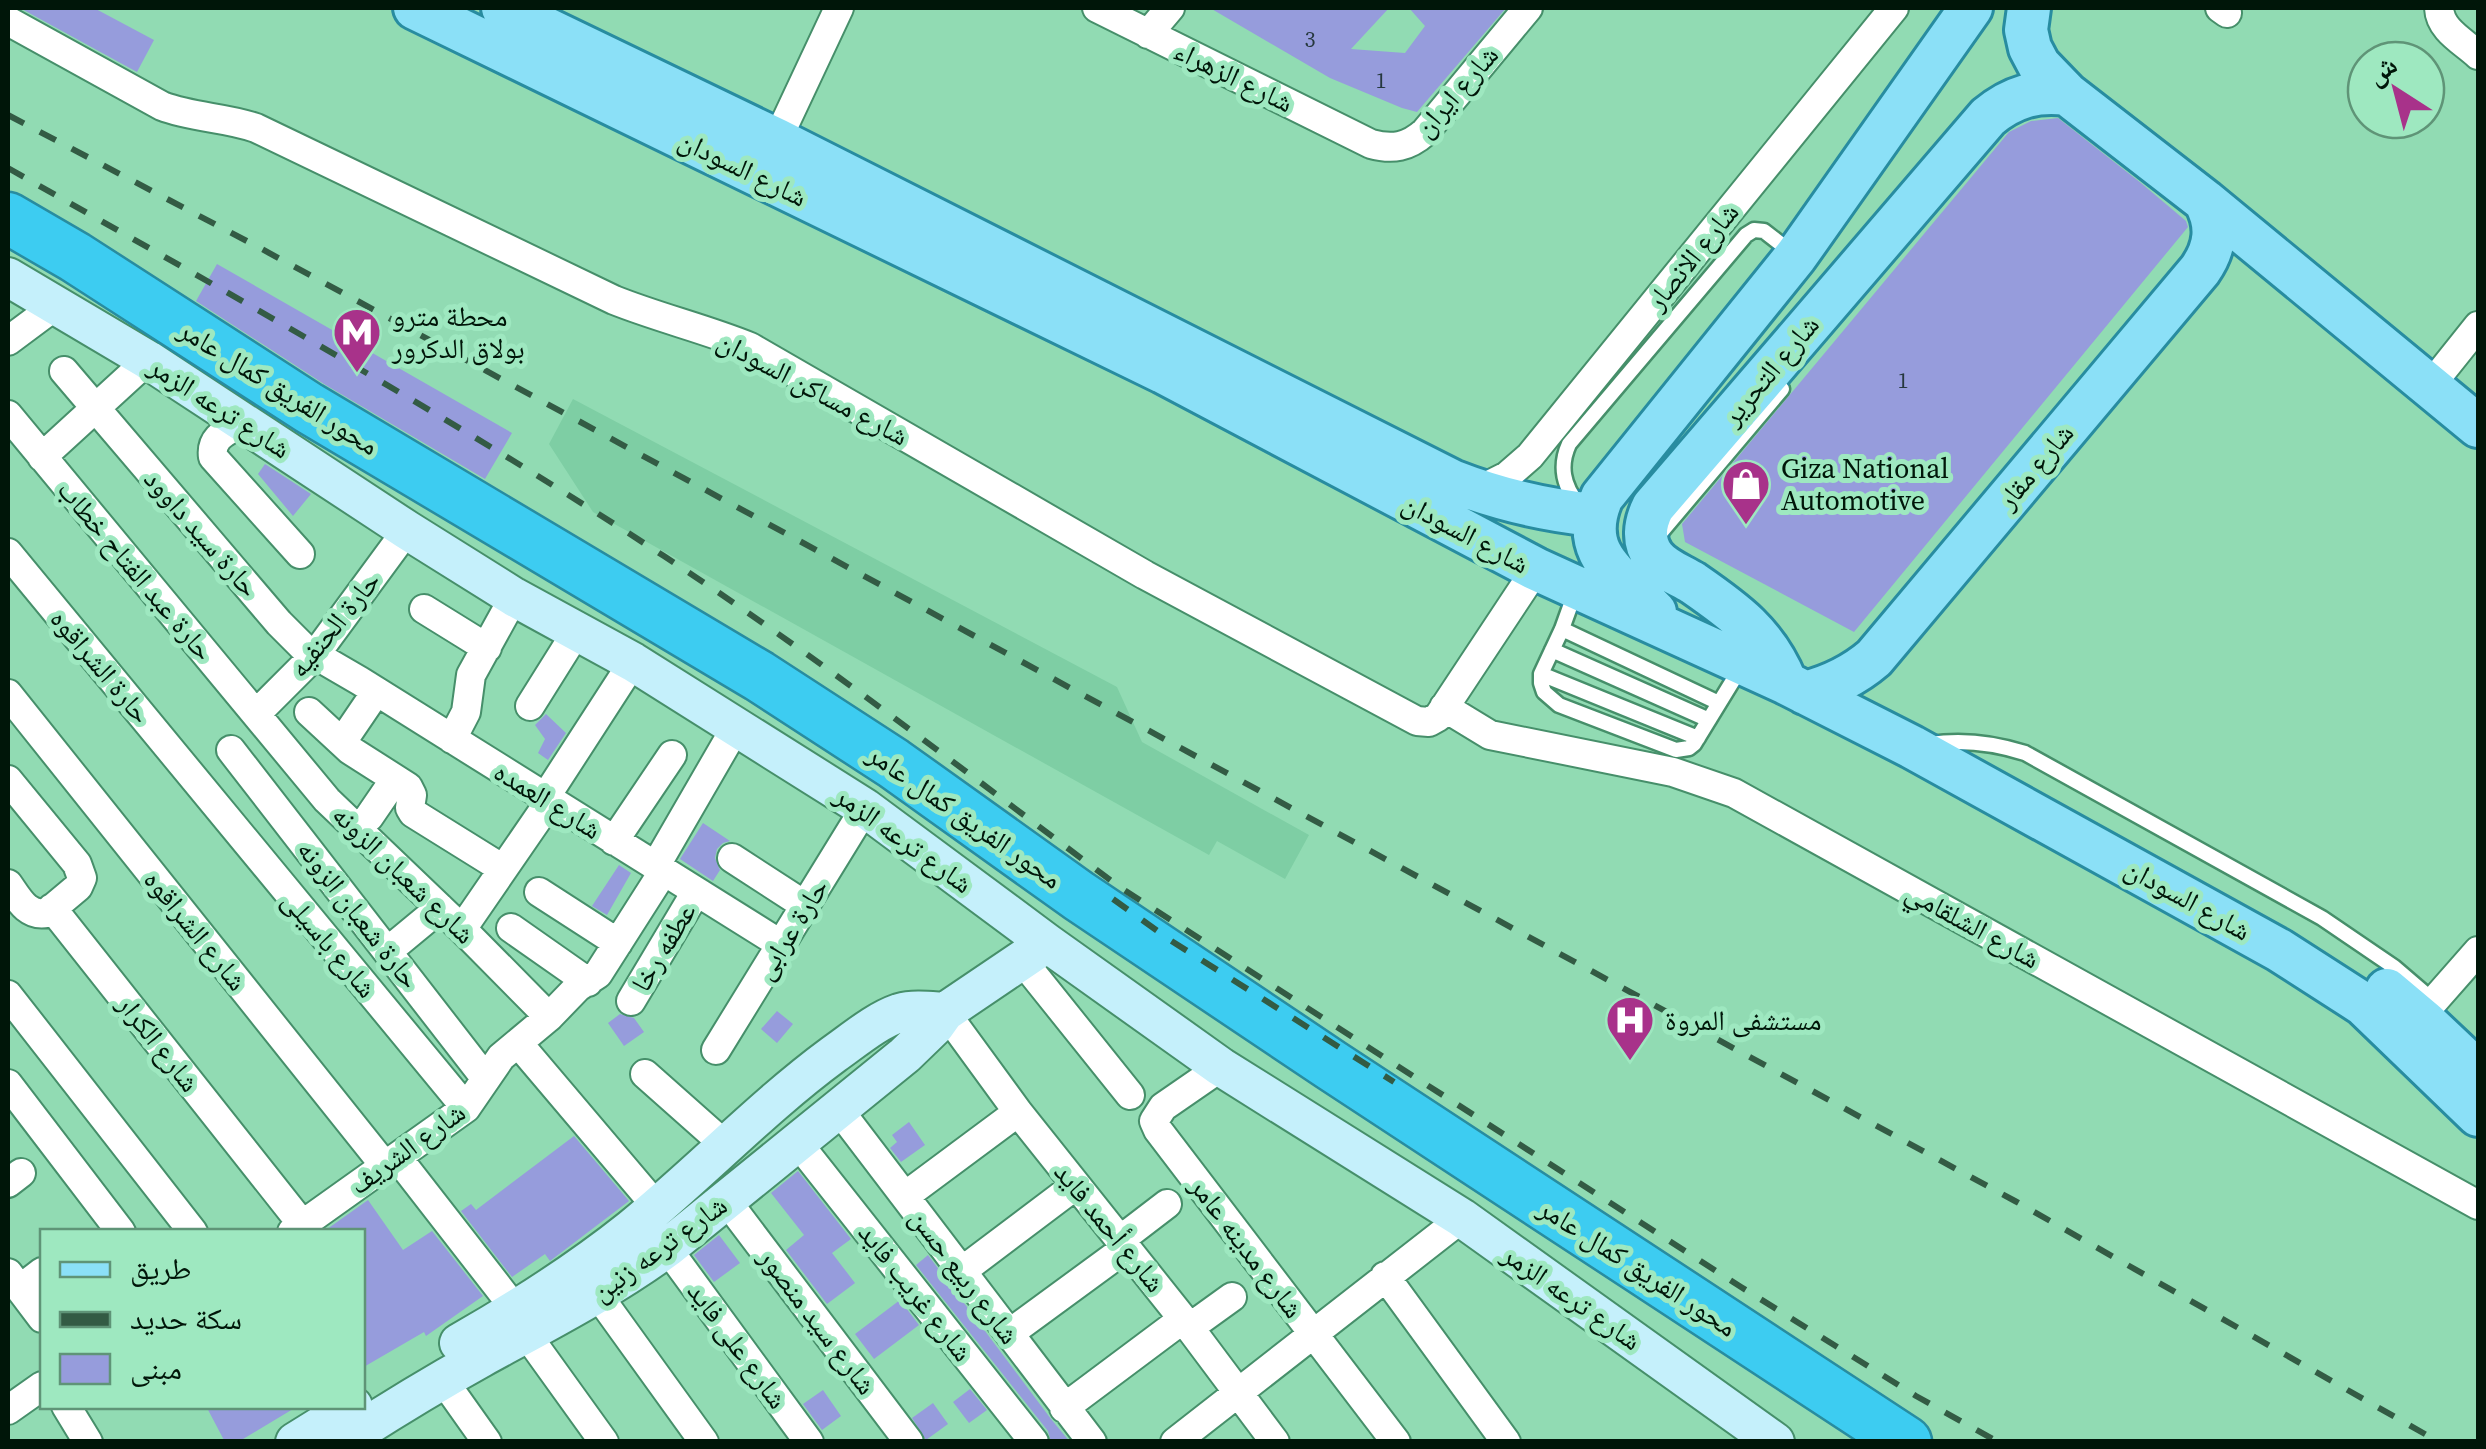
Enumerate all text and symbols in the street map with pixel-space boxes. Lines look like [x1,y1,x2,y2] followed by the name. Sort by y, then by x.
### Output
[1304,24,1316,54] house number: 3
[1168,31,1300,121] street label: شارع الزهراء
[1405,37,1507,145] street label: شارع ايران
[2346,40,2446,140] north arrow
[2358,46,2404,94] text: ش
[1375,65,1387,95] house number: 1
[672,121,814,215] street label: شارع السودان
[1636,194,1747,319] street label: شارع الانصار
[391,297,525,367] place label: محطة مترو بولاق الدكرور
[331,306,383,374] metro station icon: محطة مترو بولاق الدكرور
[1712,307,1827,434] street label: شارع التحرير
[171,310,386,464] street label: محور الفريق كمال عامر
[711,322,915,454] street label: شارع مساكن السودان
[141,346,298,467] street label: شارع ترعه الزمر
[1897,365,1909,395] house number: 1
[1987,415,2082,518] street label: شارع مقار
[1781,449,1949,519] place label: Giza National Automotive
[1720,458,1772,526] shop icon: Giza National Automotive
[136,461,268,605] street label: حارة سيد داوود
[49,472,223,668] street label: حارة عبد الفتاح خطاب
[1396,484,1536,582] street label: شارع السودان
[279,563,389,685] street label: حارة الحنفيه
[42,601,160,731] street label: حارة الشراقوه
[859,734,1070,897] street label: محور الفريق كمال عامر
[487,752,609,848] street label: شارع العمده
[826,775,981,902] street label: شارع ترعه الزمر
[324,796,484,952] street label: شارع شعبان الزونه
[289,832,429,996] street label: حارة شعبان الزونه
[2118,849,2258,949] street label: شارع السودان
[136,862,256,998] street label: شارع الشراقوه
[745,871,837,987] street label: حارة عرابى
[1897,873,2047,981] street label: شارع الشلقامي
[274,882,386,1006] street label: شارع باسيلى
[622,895,704,999] street label: عطفه رخا
[108,986,209,1100] street label: شارع الكرار
[1604,994,1656,1062] hospital icon: مستشفى المروة
[1665,1001,1822,1039] place label: مستشفى المروة
[341,1093,473,1203] street label: شارع الشريف
[1046,1154,1174,1300] street label: شارع أحمد فايد
[1181,1168,1313,1326] street label: شارع مدينه عامر
[584,1186,734,1310] street label: شارع ترعه زنين
[1531,1188,1745,1345] street label: محور الفريق كمال عامر
[901,1200,1029,1352] street label: شارع ربيع حسن
[850,1215,982,1369] street label: شارع غريب فايد
[40,1229,365,1409] legend
[1494,1234,1649,1359] street label: شارع ترعه الزمر
[750,1239,886,1402] street label: شارع سيد منصور
[130,1248,191,1289] text: طريق
[679,1274,797,1416] street label: شارع على فايد
[130,1298,242,1339] text: سكة حديد
[130,1348,182,1389] text: مبنى

